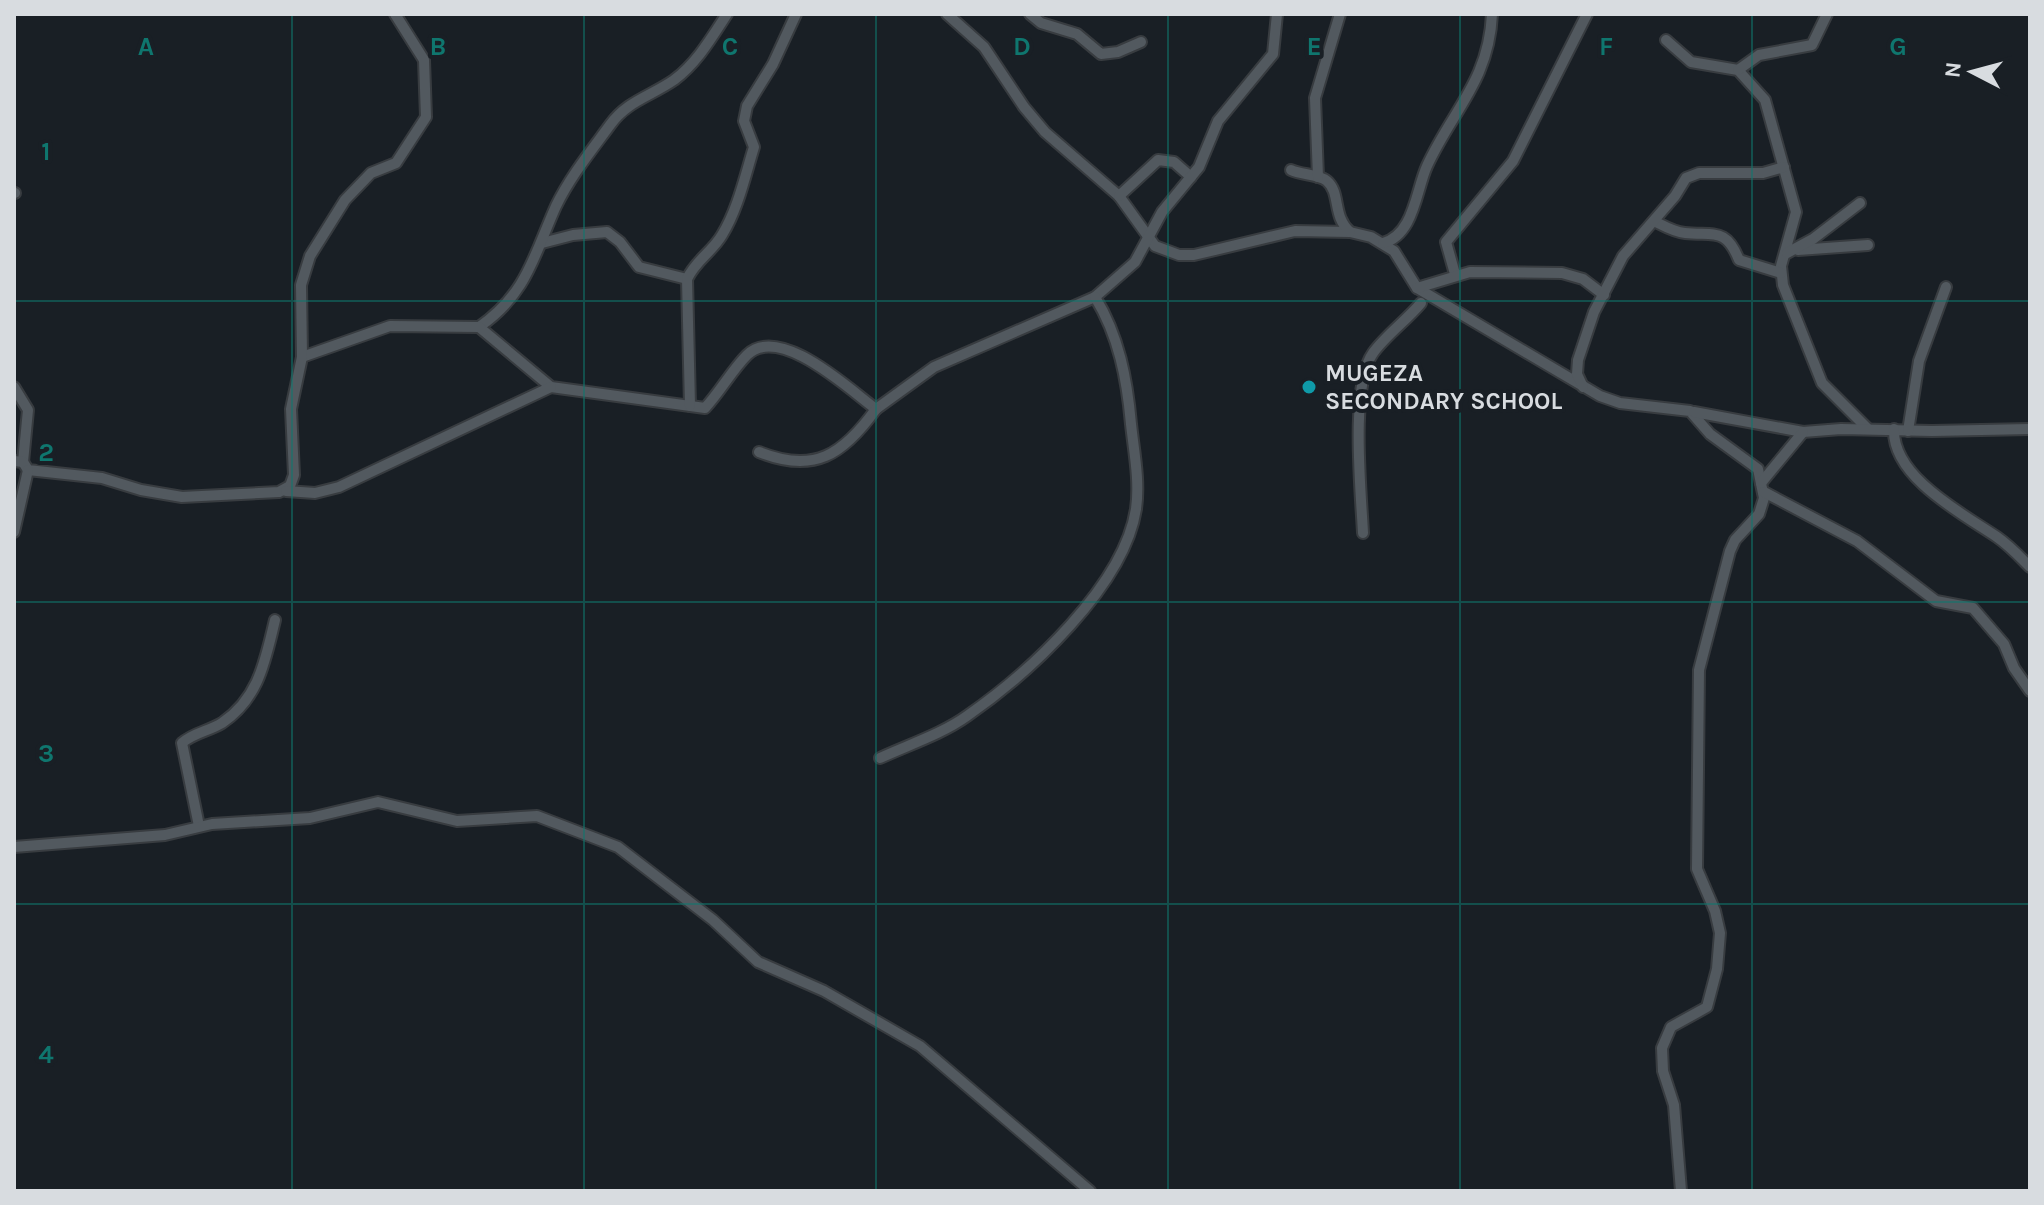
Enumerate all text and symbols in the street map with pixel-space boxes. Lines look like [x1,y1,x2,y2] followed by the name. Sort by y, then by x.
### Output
[138,31,154,62] text: A
[430,31,446,62] text: B
[722,31,738,62] text: C
[1013,31,1031,62] text: D
[1306,31,1322,62] text: E
[1599,31,1613,62] text: F
[1889,31,1907,62] text: G
[1932,32,2012,112] north arrow
[1939,61,1967,79] text: N
[41,136,51,167] text: 1
[1325,359,1562,415] place label: MUGEZA SECONDARY SCHOOL
[1300,378,1318,396] marker: MUGEZA SECONDARY SCHOOL
[38,437,54,468] text: 2
[38,738,54,769] text: 3
[38,1039,54,1070] text: 4

